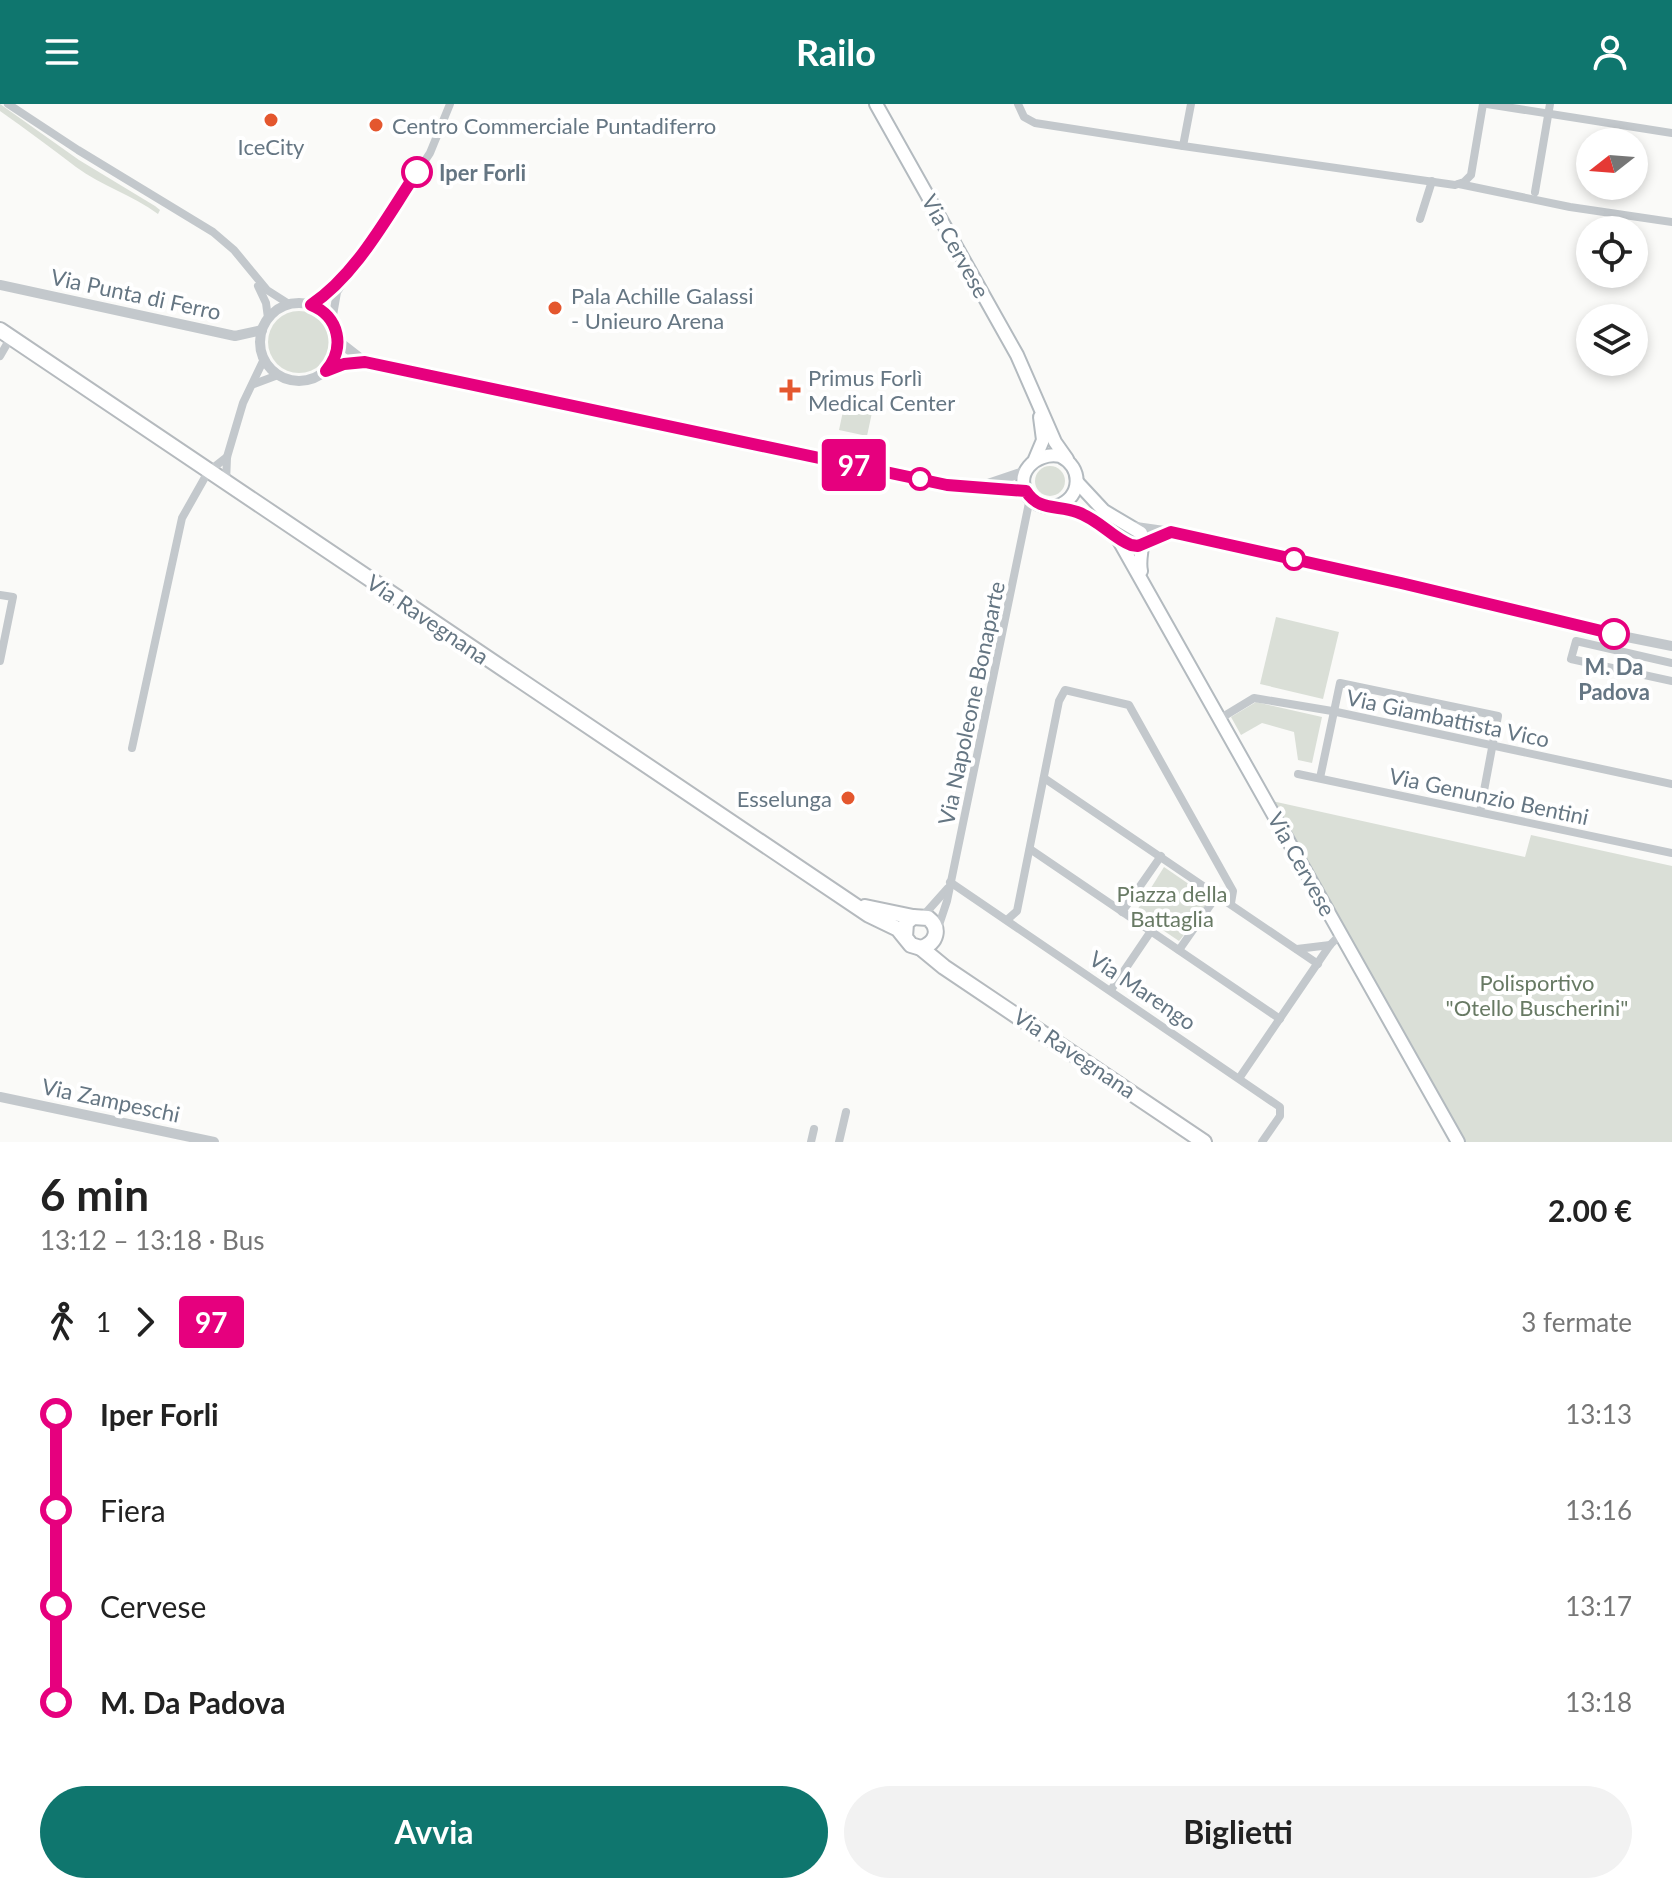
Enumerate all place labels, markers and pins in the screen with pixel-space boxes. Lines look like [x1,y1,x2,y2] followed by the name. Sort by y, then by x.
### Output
[262,111,280,129] marker: IceCity
[392,112,716,139] place label: Centro Commerciale Puntadiferro
[367,116,385,134] marker: Centro Commerciale Puntadiferro
[238,133,305,160] place label: IceCity
[402,157,432,187] marker: Iper Forli
[439,159,526,186] place label: Iper Forli
[571,282,754,334] place label: Pala Achille Galassi - Unieuro Arena
[546,299,564,317] marker: Pala Achille Galassi - Unieuro Arena
[808,364,955,416] place label: Primus Forlì Medical Center
[779,379,801,401] marker: Primus Forlì Medical Center
[909,468,931,490] unlabelled marker
[1283,548,1305,570] unlabelled marker
[1599,619,1629,649] marker: M. Da Padova
[1578,653,1650,705] place label: M. Da Padova
[737,785,832,812] place label: Esselunga
[839,789,857,807] marker: Esselunga

